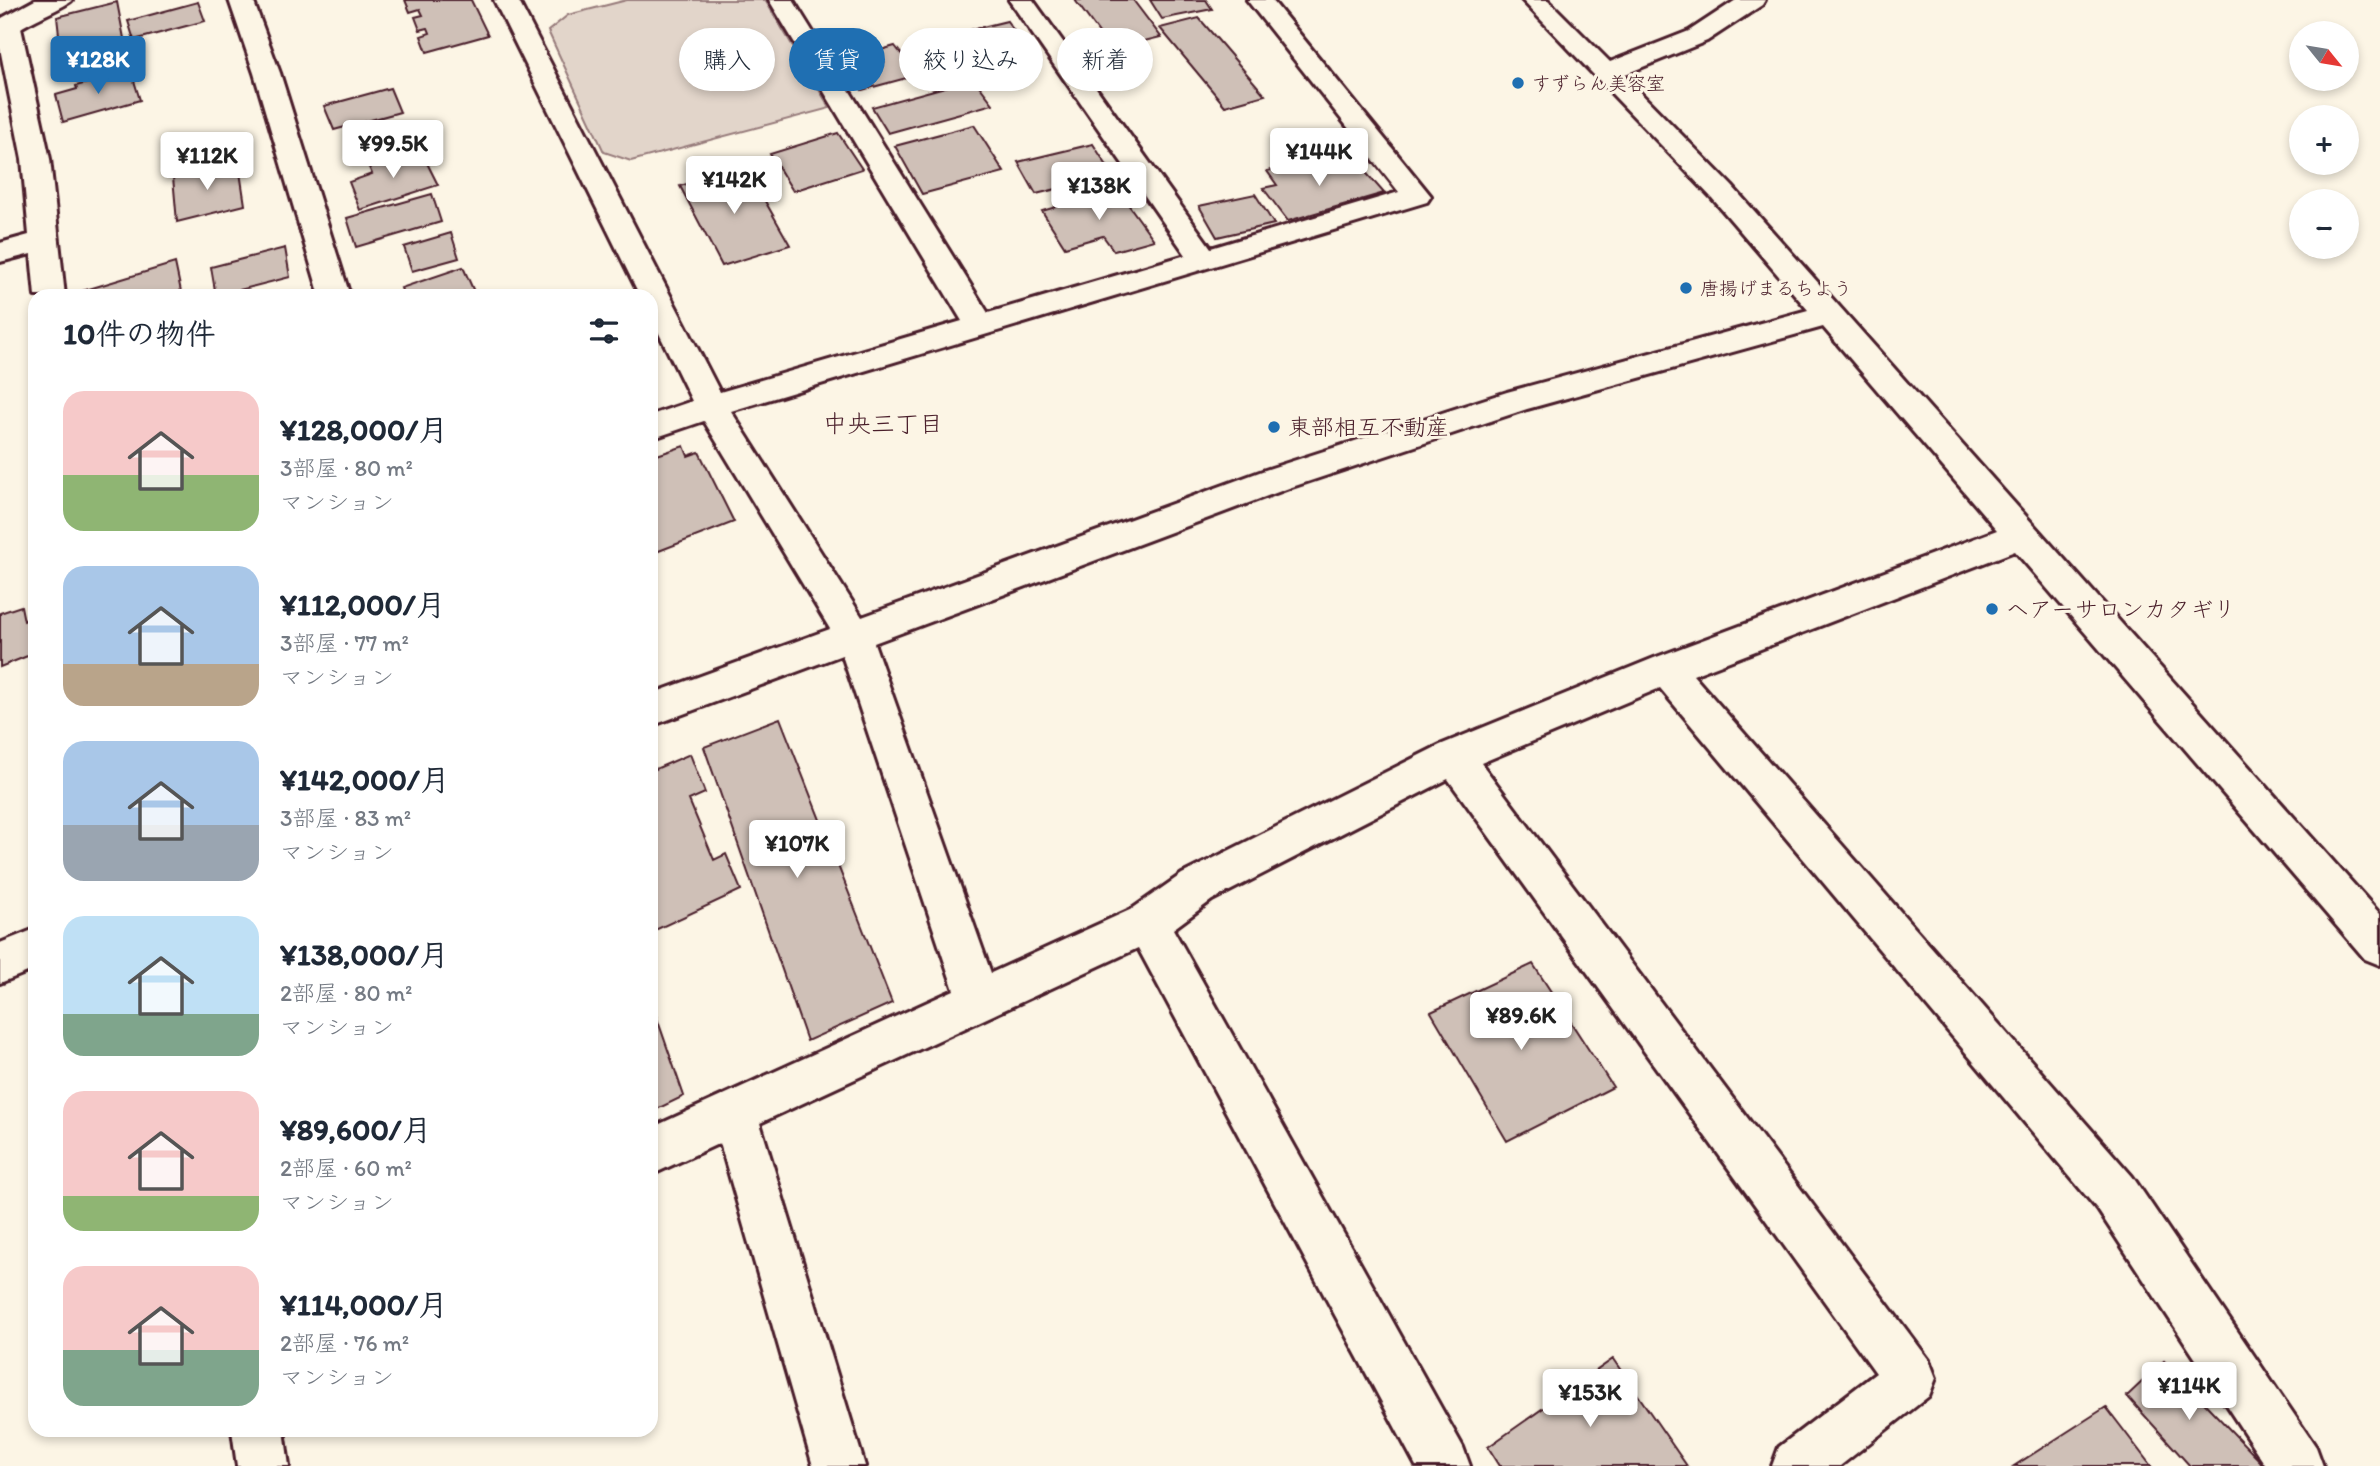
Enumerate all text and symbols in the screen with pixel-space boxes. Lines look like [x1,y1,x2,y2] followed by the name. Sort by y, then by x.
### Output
[2289,21,2359,91] north arrow
[2289,21,2359,259] map controls
[679,28,775,91] chip: 購入
[789,28,885,91] chip: 賃貸
[899,28,1043,91] chip: 絞り込み
[1057,28,1153,91] chip: 新着
[49,36,147,96] pin: ¥128K
[67,45,129,73] text: ¥128K
[1532,72,1665,95] place label: すずらん美容室
[1510,75,1526,91] marker: すずらん美容室
[2289,105,2359,175] button: +
[336,120,450,180] pin: ¥99.5K
[1270,128,1368,188] pin: ¥144K
[358,129,428,157] text: ¥99.5K
[158,132,256,192] pin: ¥112K
[1286,137,1352,165] text: ¥144K
[176,141,238,169] text: ¥112K
[685,156,783,216] pin: ¥142K
[1050,162,1148,222] pin: ¥138K
[702,165,766,193] text: ¥142K
[1067,171,1131,199] text: ¥138K
[2289,189,2359,259] button: −
[1700,277,1852,300] place label: 唐揚げまるちよう
[1678,280,1694,296] marker: 唐揚げまるちよう
[585,312,623,350] icon: filters
[63,315,215,352] text: 10件の物件
[823,409,943,438] district label: 中央三丁目
[280,411,448,448] text: ¥128,000/月
[1288,413,1449,441] place label: 東部相互不動産
[119,419,203,503] icon: home
[1266,419,1282,435] marker: 東部相互不動産
[280,454,413,482] text: 3部屋 · 80 m²
[280,488,394,516] text: マンション
[280,586,446,623] text: ¥112,000/月
[119,594,203,678] icon: home
[2006,595,2236,623] place label: ヘアーサロンカタギリ
[1984,601,2000,617] marker: ヘアーサロンカタギリ
[280,629,409,657] text: 3部屋 · 77 m²
[280,663,394,691] text: マンション
[280,761,450,798] text: ¥142,000/月
[119,769,203,853] icon: home
[280,804,411,832] text: 3部屋 · 83 m²
[748,820,846,880] pin: ¥107K
[765,829,829,857] text: ¥107K
[280,838,394,866] text: マンション
[280,936,449,973] text: ¥138,000/月
[119,944,203,1028] icon: home
[280,979,412,1007] text: 2部屋 · 80 m²
[1464,992,1578,1052] pin: ¥89.6K
[1486,1001,1556,1029] text: ¥89.6K
[280,1013,394,1041] text: マンション
[280,1111,432,1148] text: ¥89,600/月
[119,1119,203,1203] icon: home
[280,1154,412,1182] text: 2部屋 · 60 m²
[280,1188,394,1216] text: マンション
[280,1286,448,1323] text: ¥114,000/月
[119,1294,203,1378] icon: home
[280,1329,409,1357] text: 2部屋 · 76 m²
[2140,1362,2238,1422] pin: ¥114K
[280,1363,394,1391] text: マンション
[1541,1370,1639,1429] pin: ¥153K
[2158,1371,2220,1399] text: ¥114K
[1559,1378,1621,1406] text: ¥153K

